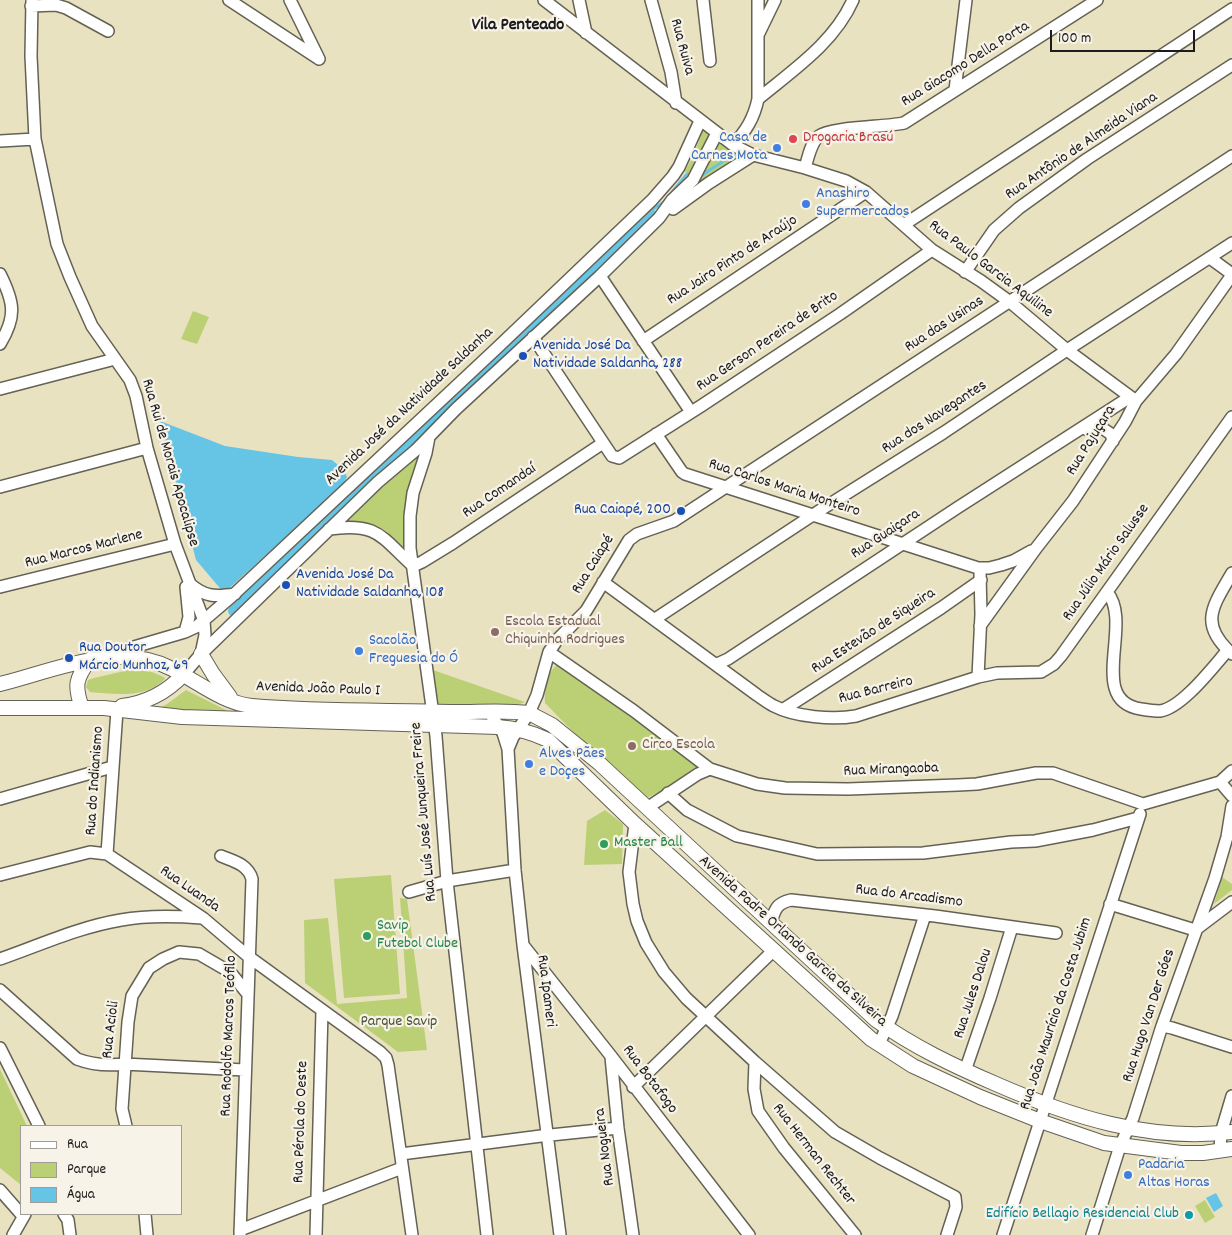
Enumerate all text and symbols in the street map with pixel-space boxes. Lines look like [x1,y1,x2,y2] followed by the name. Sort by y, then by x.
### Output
[472,16,564,38] district label: Vila Penteado
[664,17,698,77] street label: Rua Ruiva
[898,18,1034,112] street label: Rua Giacomo Della Porta
[1052,20,1197,52] scale bar
[1058,28,1091,50] text: 100 m
[1002,89,1162,205] street label: Rua Antônio de Almeida Viana
[691,129,767,167] place label: Casa de Carnes Mota
[803,129,894,149] place label: Drogaria Brasú
[787,133,799,145] marker: Drogaria Brasú
[771,142,783,154] marker: Casa de Carnes Mota
[816,185,910,223] place label: Anashiro Supermercados
[800,198,812,210] marker: Anashiro Supermercados
[664,212,802,310] street label: Rua Jairo Pinto de Araújo
[924,217,1056,323] street label: Rua Paulo Garcia Aquiline
[693,287,843,397] street label: Rua Gerson Pereira de Brito
[902,292,988,358] street label: Rua das Usinas
[322,324,498,490] street label: Avenida José da Natividade Saldanha
[533,337,682,375] place label: Avenida José Da Natividade Saldanha, 288
[517,350,529,362] marker: Avenida José Da Natividade Saldanha, 288
[136,377,202,549] street label: Rua Rui de Morais Apocalipse
[879,377,991,459] street label: Rua dos Navegantes
[1063,402,1121,480] street label: Rua Pajuçara
[706,455,862,523] street label: Rua Carlos Maria Monteiro
[460,460,540,524] street label: Rua Comandaí
[574,501,671,521] place label: Rua Caiapé, 200
[1059,501,1155,625] street label: Rua Júlio Mário Salusse
[675,505,687,517] marker: Rua Caiapé, 200
[848,506,924,564] street label: Rua Guaiçara
[23,526,145,574] street label: Rua Marcos Marlene
[568,532,620,598] street label: Rua Caiapé
[296,566,444,604] place label: Avenida José Da Natividade Saldanha, 108
[280,579,292,591] marker: Avenida José Da Natividade Saldanha, 108
[808,585,940,679] street label: Rua Estevão de Siqueira
[505,613,625,651] place label: Escola Estadual Chiquinha Rodrigues
[489,626,501,638] marker: Escola Estadual Chiquinha Rodrigues
[369,632,458,670] place label: Sacolão Freguesia do Ó
[79,639,189,677] place label: Rua Doutor Márcio Munhoz, 69
[353,645,365,657] marker: Sacolão Freguesia do Ó
[63,652,75,664] marker: Rua Doutor Márcio Munhoz, 69
[837,673,915,709] street label: Rua Barreiro
[256,678,380,702] street label: Avenida João Paulo I
[408,721,442,903] street label: Rua Luís José Junqueira Freire
[83,726,109,836] street label: Rua do Indianismo
[642,736,715,756] place label: Circo Escola
[626,740,638,752] marker: Circo Escola
[539,745,605,783] place label: Alves Pães e Doçes
[523,758,535,770] marker: Alves Pães e Doçes
[843,760,939,782] street label: Rua Mirangaoba
[614,834,683,854] place label: Master Ball
[598,838,610,850] marker: Master Ball
[694,852,890,1032] street label: Avenida Padre Orlando Garcia da Silveira
[155,862,223,918] street label: Rua Luanda
[854,881,964,913] street label: Rua do Arcadismo
[1017,915,1097,1113] street label: Rua João Maurício da Costa Jubim
[377,917,458,955] place label: Savip Futebol Clube
[361,930,373,942] marker: Savip Futebol Clube
[950,947,998,1041] street label: Rua Jules Dalou
[1119,947,1181,1085] street label: Rua Hugo Van Der Góes
[531,954,559,1028] street label: Rua Ipameri
[218,955,242,1117] street label: Rua Rodolfo Marcos Teófilo
[99,1000,125,1060] street label: Rua Acioli
[361,1013,437,1033] park label: Parque Savip
[617,1042,681,1118] street label: Rua Botafogo
[290,1061,314,1183] street label: Rua Pérola do Oeste
[767,1100,859,1210] street label: Rua Herman Rechter
[592,1107,620,1187] street label: Rua Nogueira
[20,1125,182,1215] legend
[67,1134,88,1156] text: Rua
[1138,1156,1210,1194] place label: Padaria Altas Horas
[67,1159,106,1181] text: Parque
[1122,1169,1134,1181] marker: Padaria Altas Horas
[67,1184,95,1206] text: Água
[986,1205,1179,1225] place label: Edifício Bellagio Residencial Club
[1183,1209,1195,1221] marker: Edifício Bellagio Residencial Club

